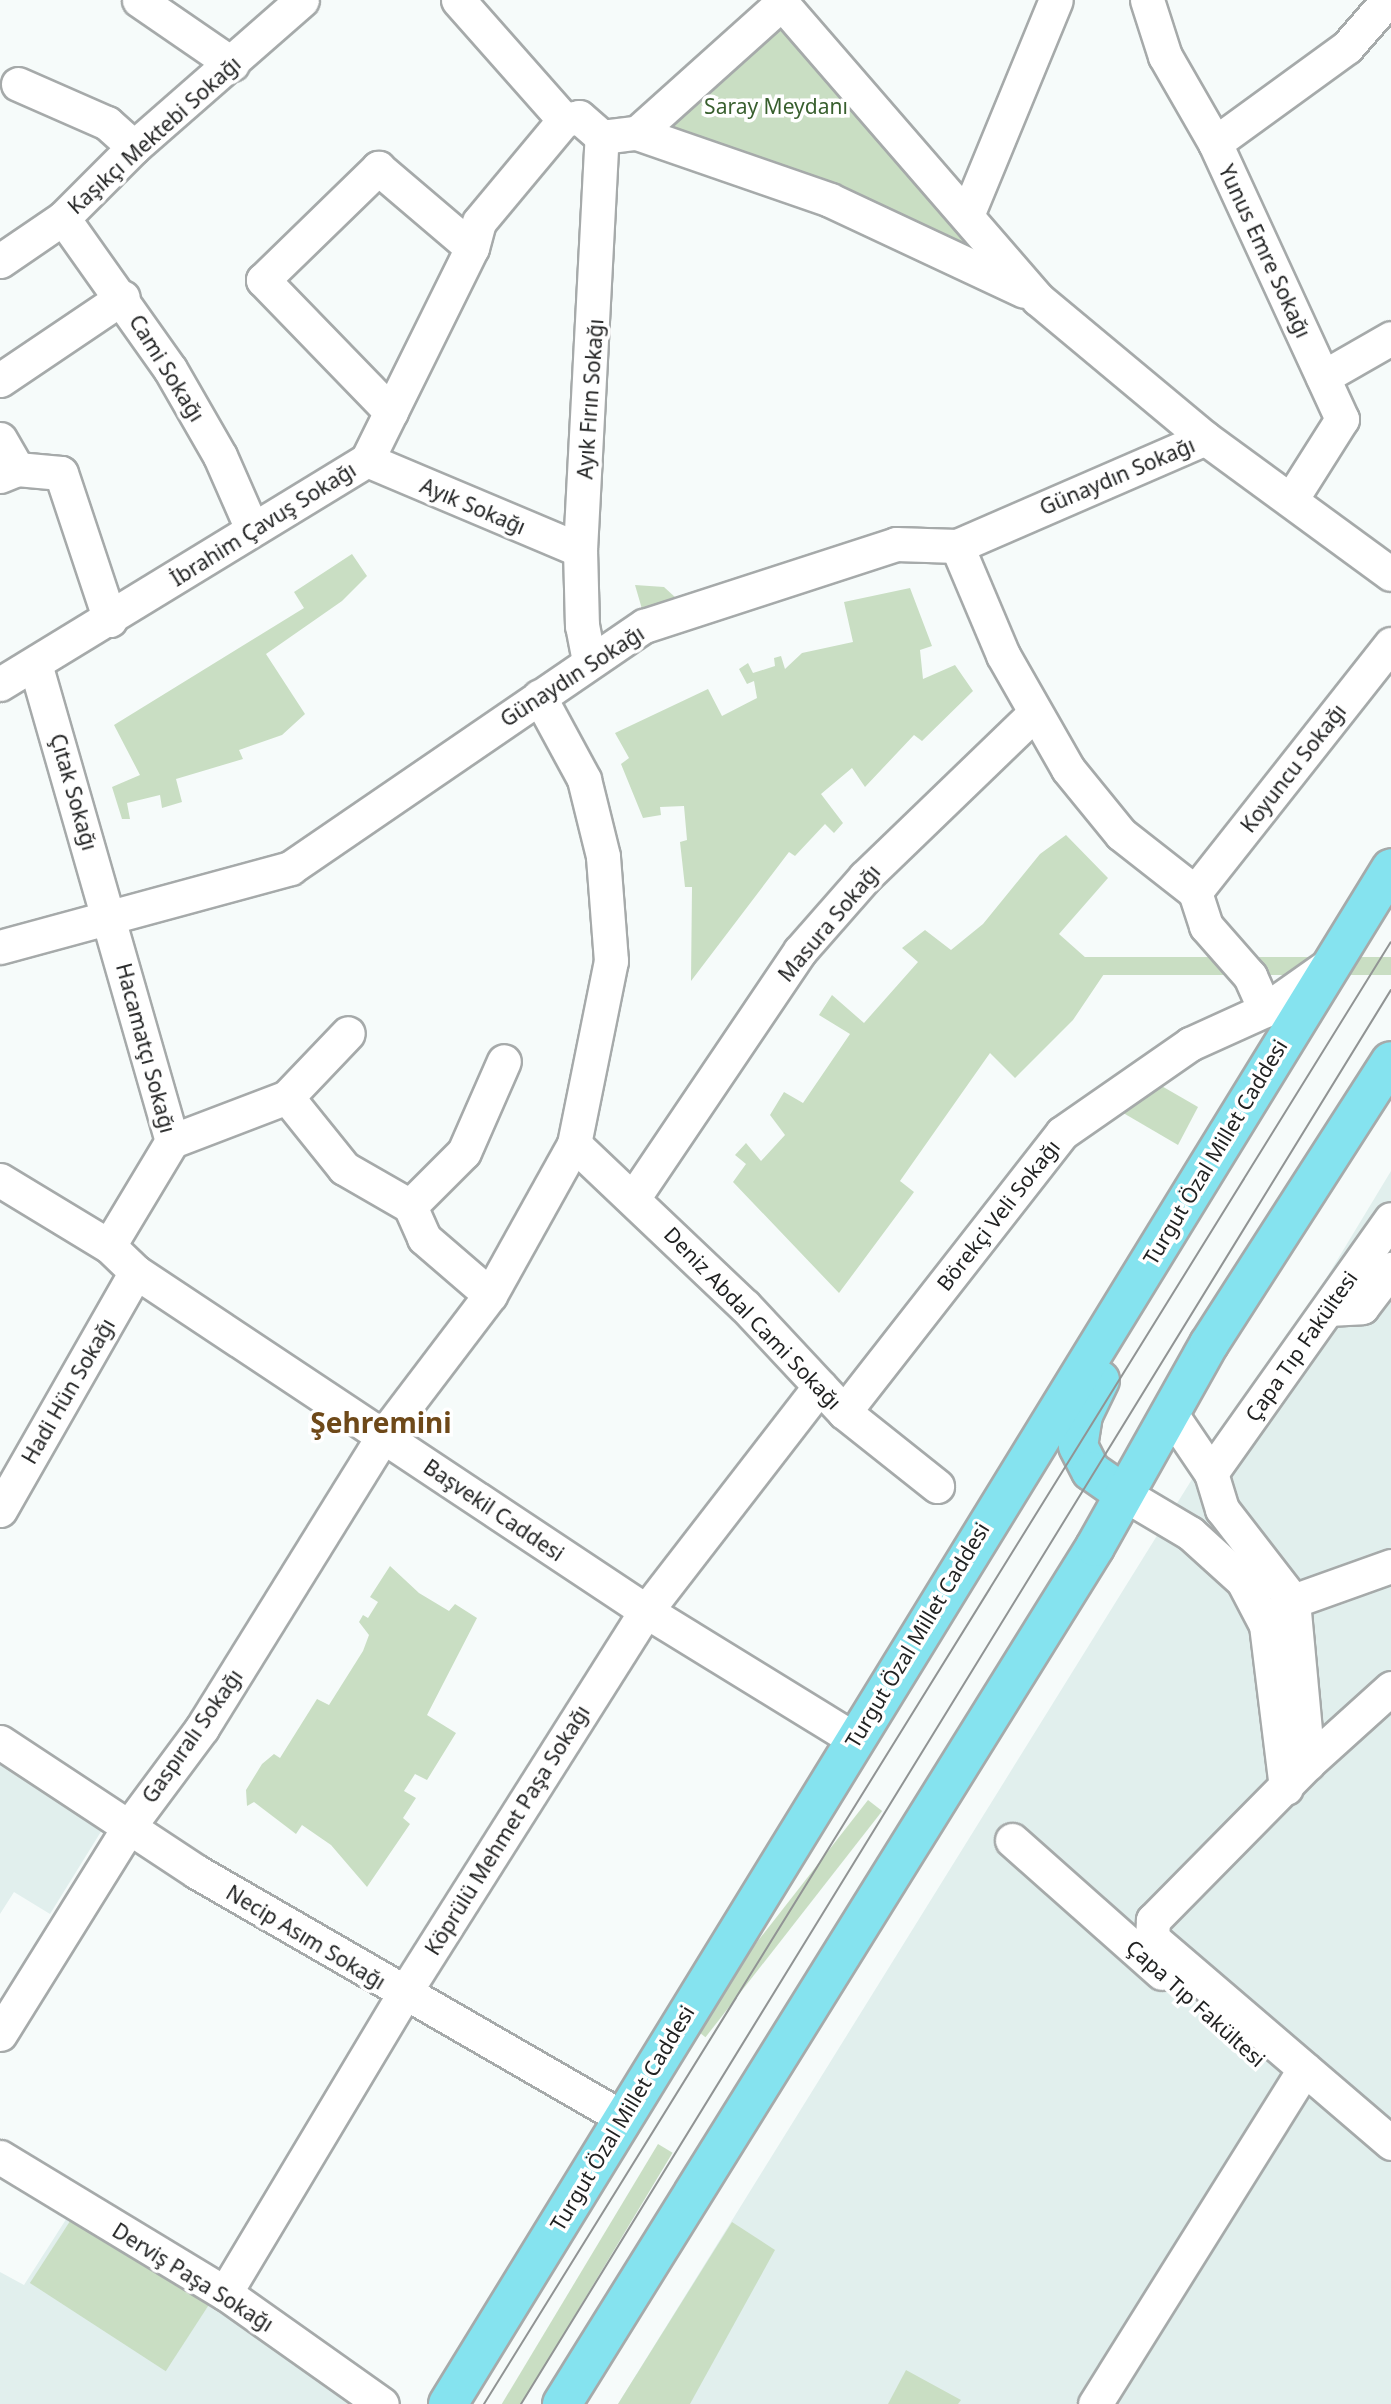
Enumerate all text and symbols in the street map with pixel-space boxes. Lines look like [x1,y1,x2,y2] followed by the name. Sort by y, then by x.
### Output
[63,51,245,219] street label: Kaşıkçı Mektebi Sokağı
[704,93,848,119] park label: Saray Meydanı
[1214,160,1316,342] street label: Yunus Emre Sokağı
[124,310,210,426] street label: Cami Sokağı
[572,318,608,480] street label: Ayık Fırın Sokağı
[1036,432,1198,520] street label: Günaydın Sokağı
[166,457,360,591] street label: İbrahim Çavuş Sokağı
[417,473,529,539] street label: Ayık Sokağı
[495,620,649,732] street label: Günaydın Sokağı
[1235,699,1351,837] street label: Koyuncu Sokağı
[45,731,103,853] street label: Çıtak Sokağı
[773,859,885,987] street label: Masura Sokağı
[111,960,181,1136] street label: Hacamatçı Sokağı
[1138,1035,1292,1269] street label: Turgut Özal Millet Caddesi
[931,1135,1065,1295] street label: Börekçi Veli Sokağı
[659,1222,847,1414] street label: Deniz Abdal Cami Sokağı
[1240,1266,1362,1426] street label: Çapa Tıp Fakültesi
[16,1314,120,1468] street label: Hadi Hün Sokağı
[310,1405,452,1439] district label: Şehremini
[419,1454,569,1566] street label: Başvekil Caddesi
[840,1518,994,1752] street label: Turgut Özal Millet Caddesi
[137,1664,247,1808] street label: Gaspıralı Sokağı
[420,1700,594,1960] street label: Köprülü Mehmet Paşa Sokağı
[222,1880,390,1994] street label: Necip Asım Sokağı
[1121,1934,1271,2072] street label: Çapa Tıp Fakültesi
[545,2001,699,2235] street label: Turgut Özal Millet Caddesi
[108,2217,278,2337] street label: Derviş Paşa Sokağı

